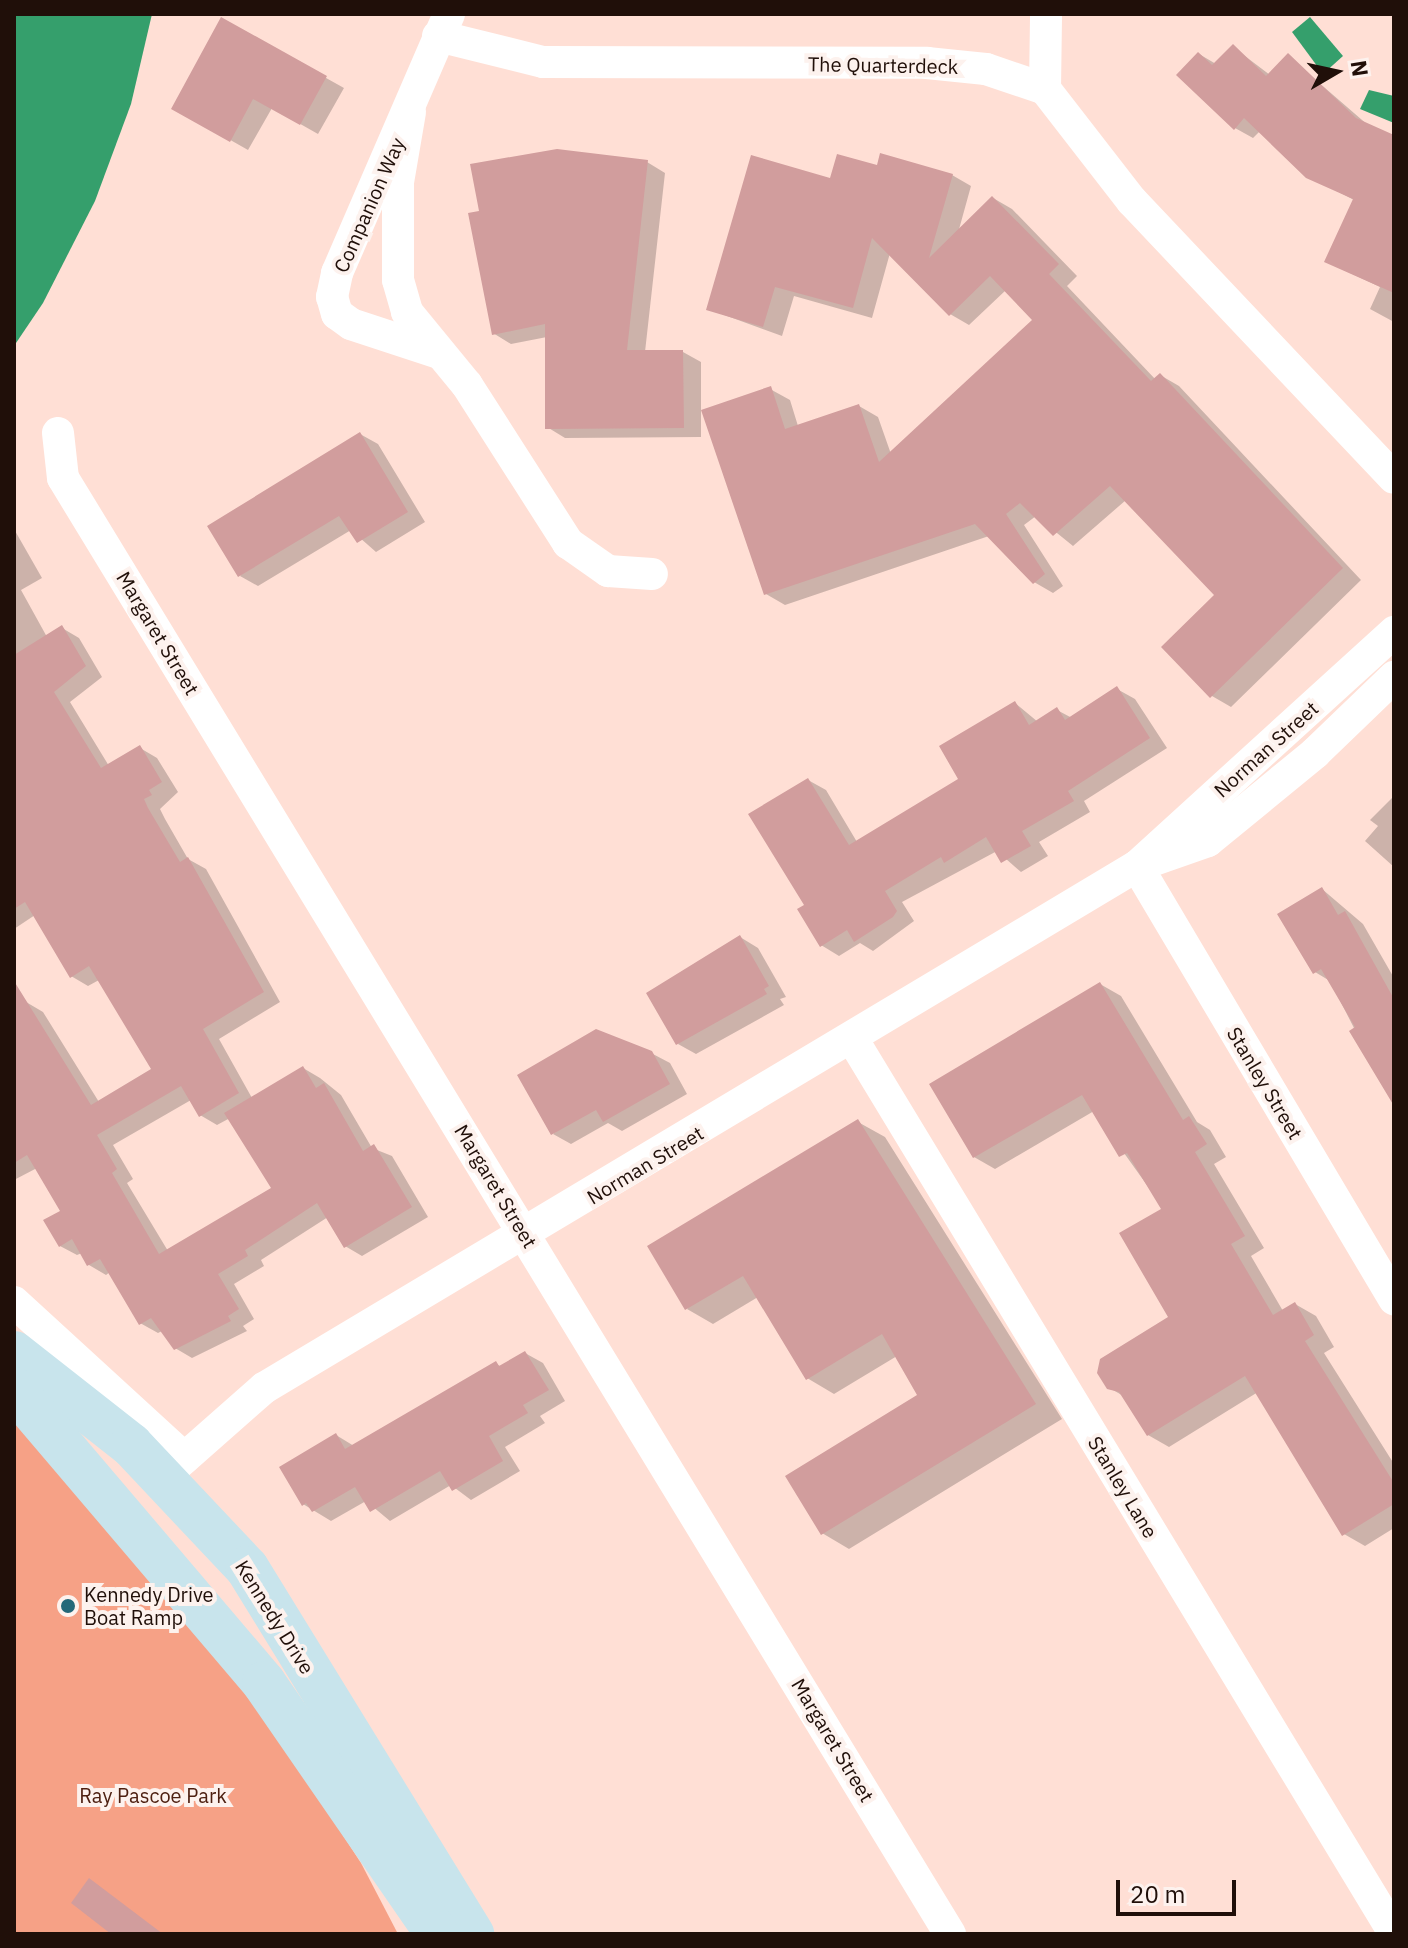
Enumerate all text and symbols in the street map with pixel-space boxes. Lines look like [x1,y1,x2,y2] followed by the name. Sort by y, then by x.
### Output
[1296,32,1376,112] north arrow
[808,52,958,78] street label: The Quarterdeck
[1345,58,1376,78] text: N
[329,134,409,276] street label: Companion Way
[112,567,204,699] street label: Margaret Street
[1209,696,1323,802] street label: Norman Street
[1222,1023,1308,1143] street label: Stanley Street
[450,1120,542,1252] street label: Margaret Street
[582,1121,708,1209] street label: Norman Street
[1083,1432,1163,1542] street label: Stanley Lane
[230,1556,320,1678] street label: Kennedy Drive
[84,1582,214,1629] place label: Kennedy Drive Boat Ramp
[59,1597,77,1615] marker: Kennedy Drive Boat Ramp
[787,1674,879,1806] street label: Margaret Street
[79,1783,227,1807] park label: Ray Pascoe Park
[1120,1864,1240,1914] scale bar
[1130,1878,1185,1910] text: 20 m

